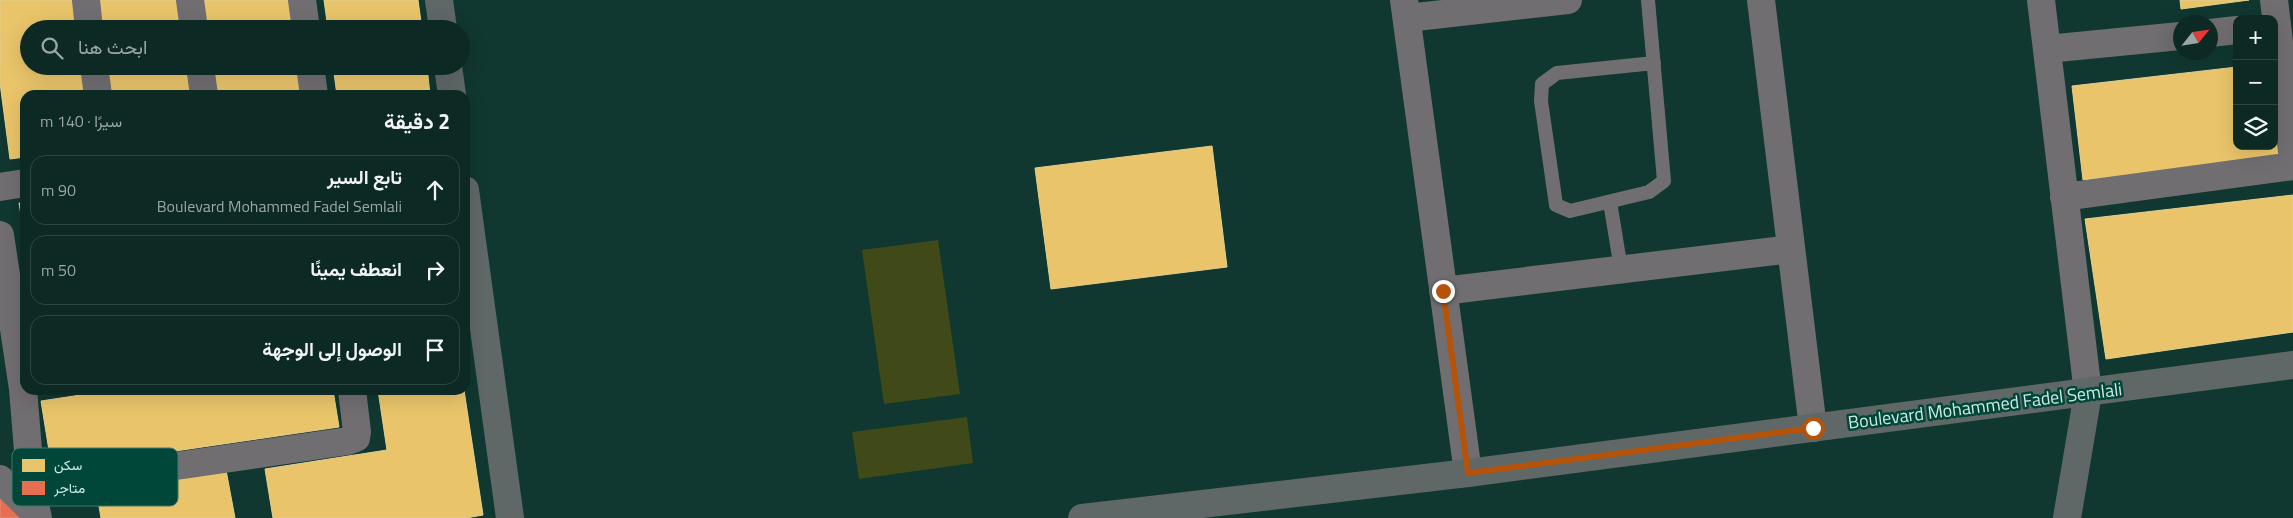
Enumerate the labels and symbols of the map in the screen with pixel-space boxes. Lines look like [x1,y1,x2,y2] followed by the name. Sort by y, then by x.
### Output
[2173,15,2218,60] north arrow
[1432,280,1455,303] route end
[1846,375,2124,436] street label: Boulevard Mohammed Fadel Semlali
[1802,417,1825,440] route start
[12,448,178,506] legend
[54,454,82,475] text: سكن
[53,477,85,498] text: متاجر

